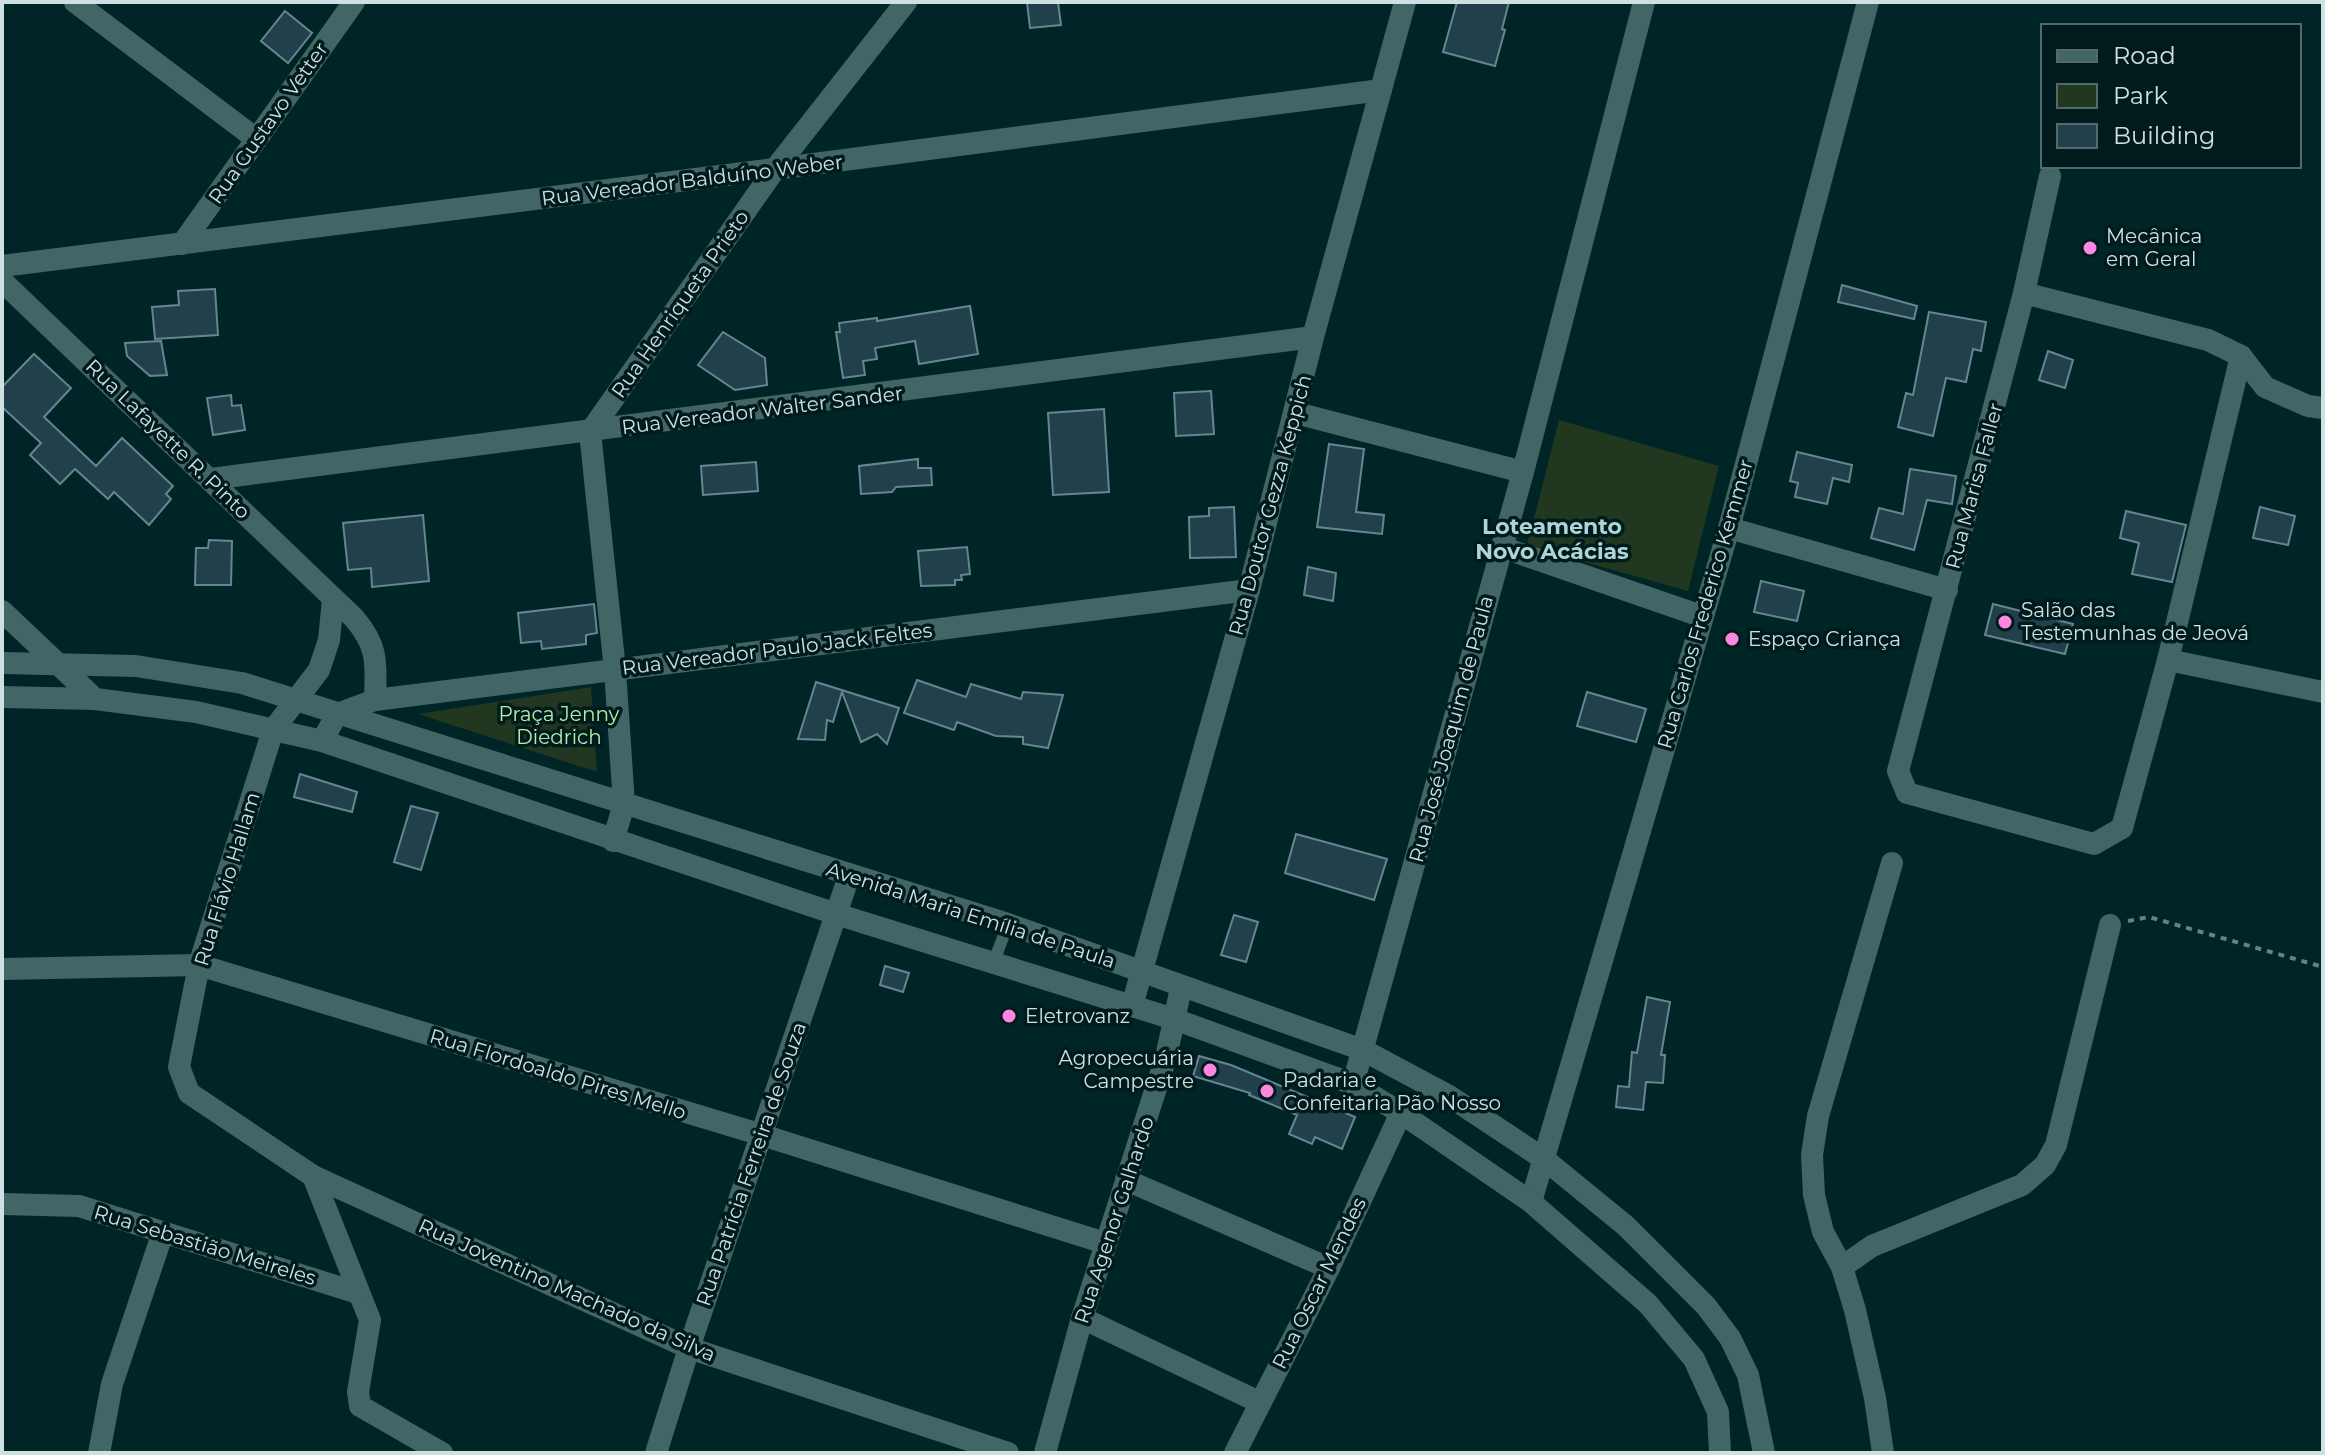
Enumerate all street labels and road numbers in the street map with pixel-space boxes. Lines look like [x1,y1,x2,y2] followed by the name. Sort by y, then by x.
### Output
[203,38,333,208] street label: Rua Gustavo Vetter
[540,150,844,210] street label: Rua Vereador Balduíno Weber
[606,206,754,402] street label: Rua Henriqueta Prieto
[81,354,255,524] street label: Rua Lafayette R. Pinto
[1224,372,1316,638] street label: Rua Doutor Gezza Keppich
[620,381,904,439] street label: Rua Vereador Walter Sander
[1940,400,2008,572] street label: Rua Marisa Faller
[1652,457,1758,751] street label: Rua Carlos Frederico Kemmer
[1404,593,1498,865] street label: Rua José Joaquim de Paula
[621,618,934,680] street label: Rua Vereador Paulo Jack Feltes
[189,789,265,969] street label: Rua Flávio Hallam
[824,857,1118,973] street label: Avenida Maria Emília de Paula
[691,1019,811,1309] street label: Rua Patrícia Ferreira de Souza
[427,1024,689,1124] street label: Rua Flordoaldo Pires Mello
[1069,1114,1159,1326] street label: Rua Agenor Galhardo
[1267,1193,1371,1373] street label: Rua Oscar Mendes
[91,1200,319,1290] street label: Rua Sebastião Meireles
[415,1213,719,1367] street label: Rua Joventino Machado da Silva

